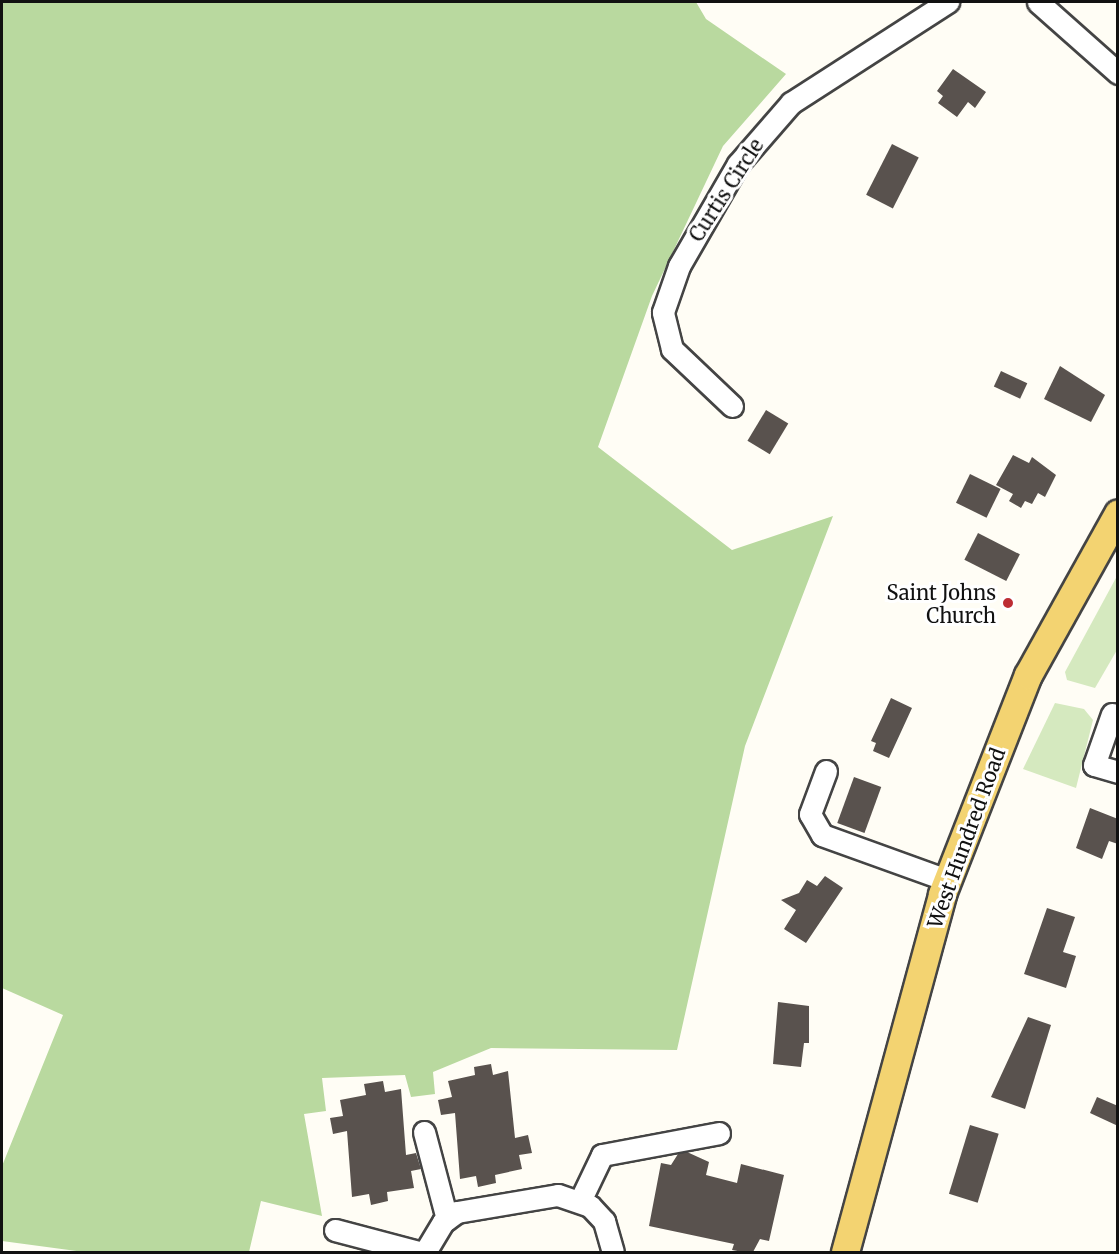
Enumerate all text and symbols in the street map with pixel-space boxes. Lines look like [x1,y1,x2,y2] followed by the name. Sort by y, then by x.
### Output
[684,134,768,246] street label: Curtis Circle
[886,580,996,627] place label: Saint Johns Church
[1001,596,1015,610] marker: Saint Johns Church
[922,745,1010,931] street label: West Hundred Road

